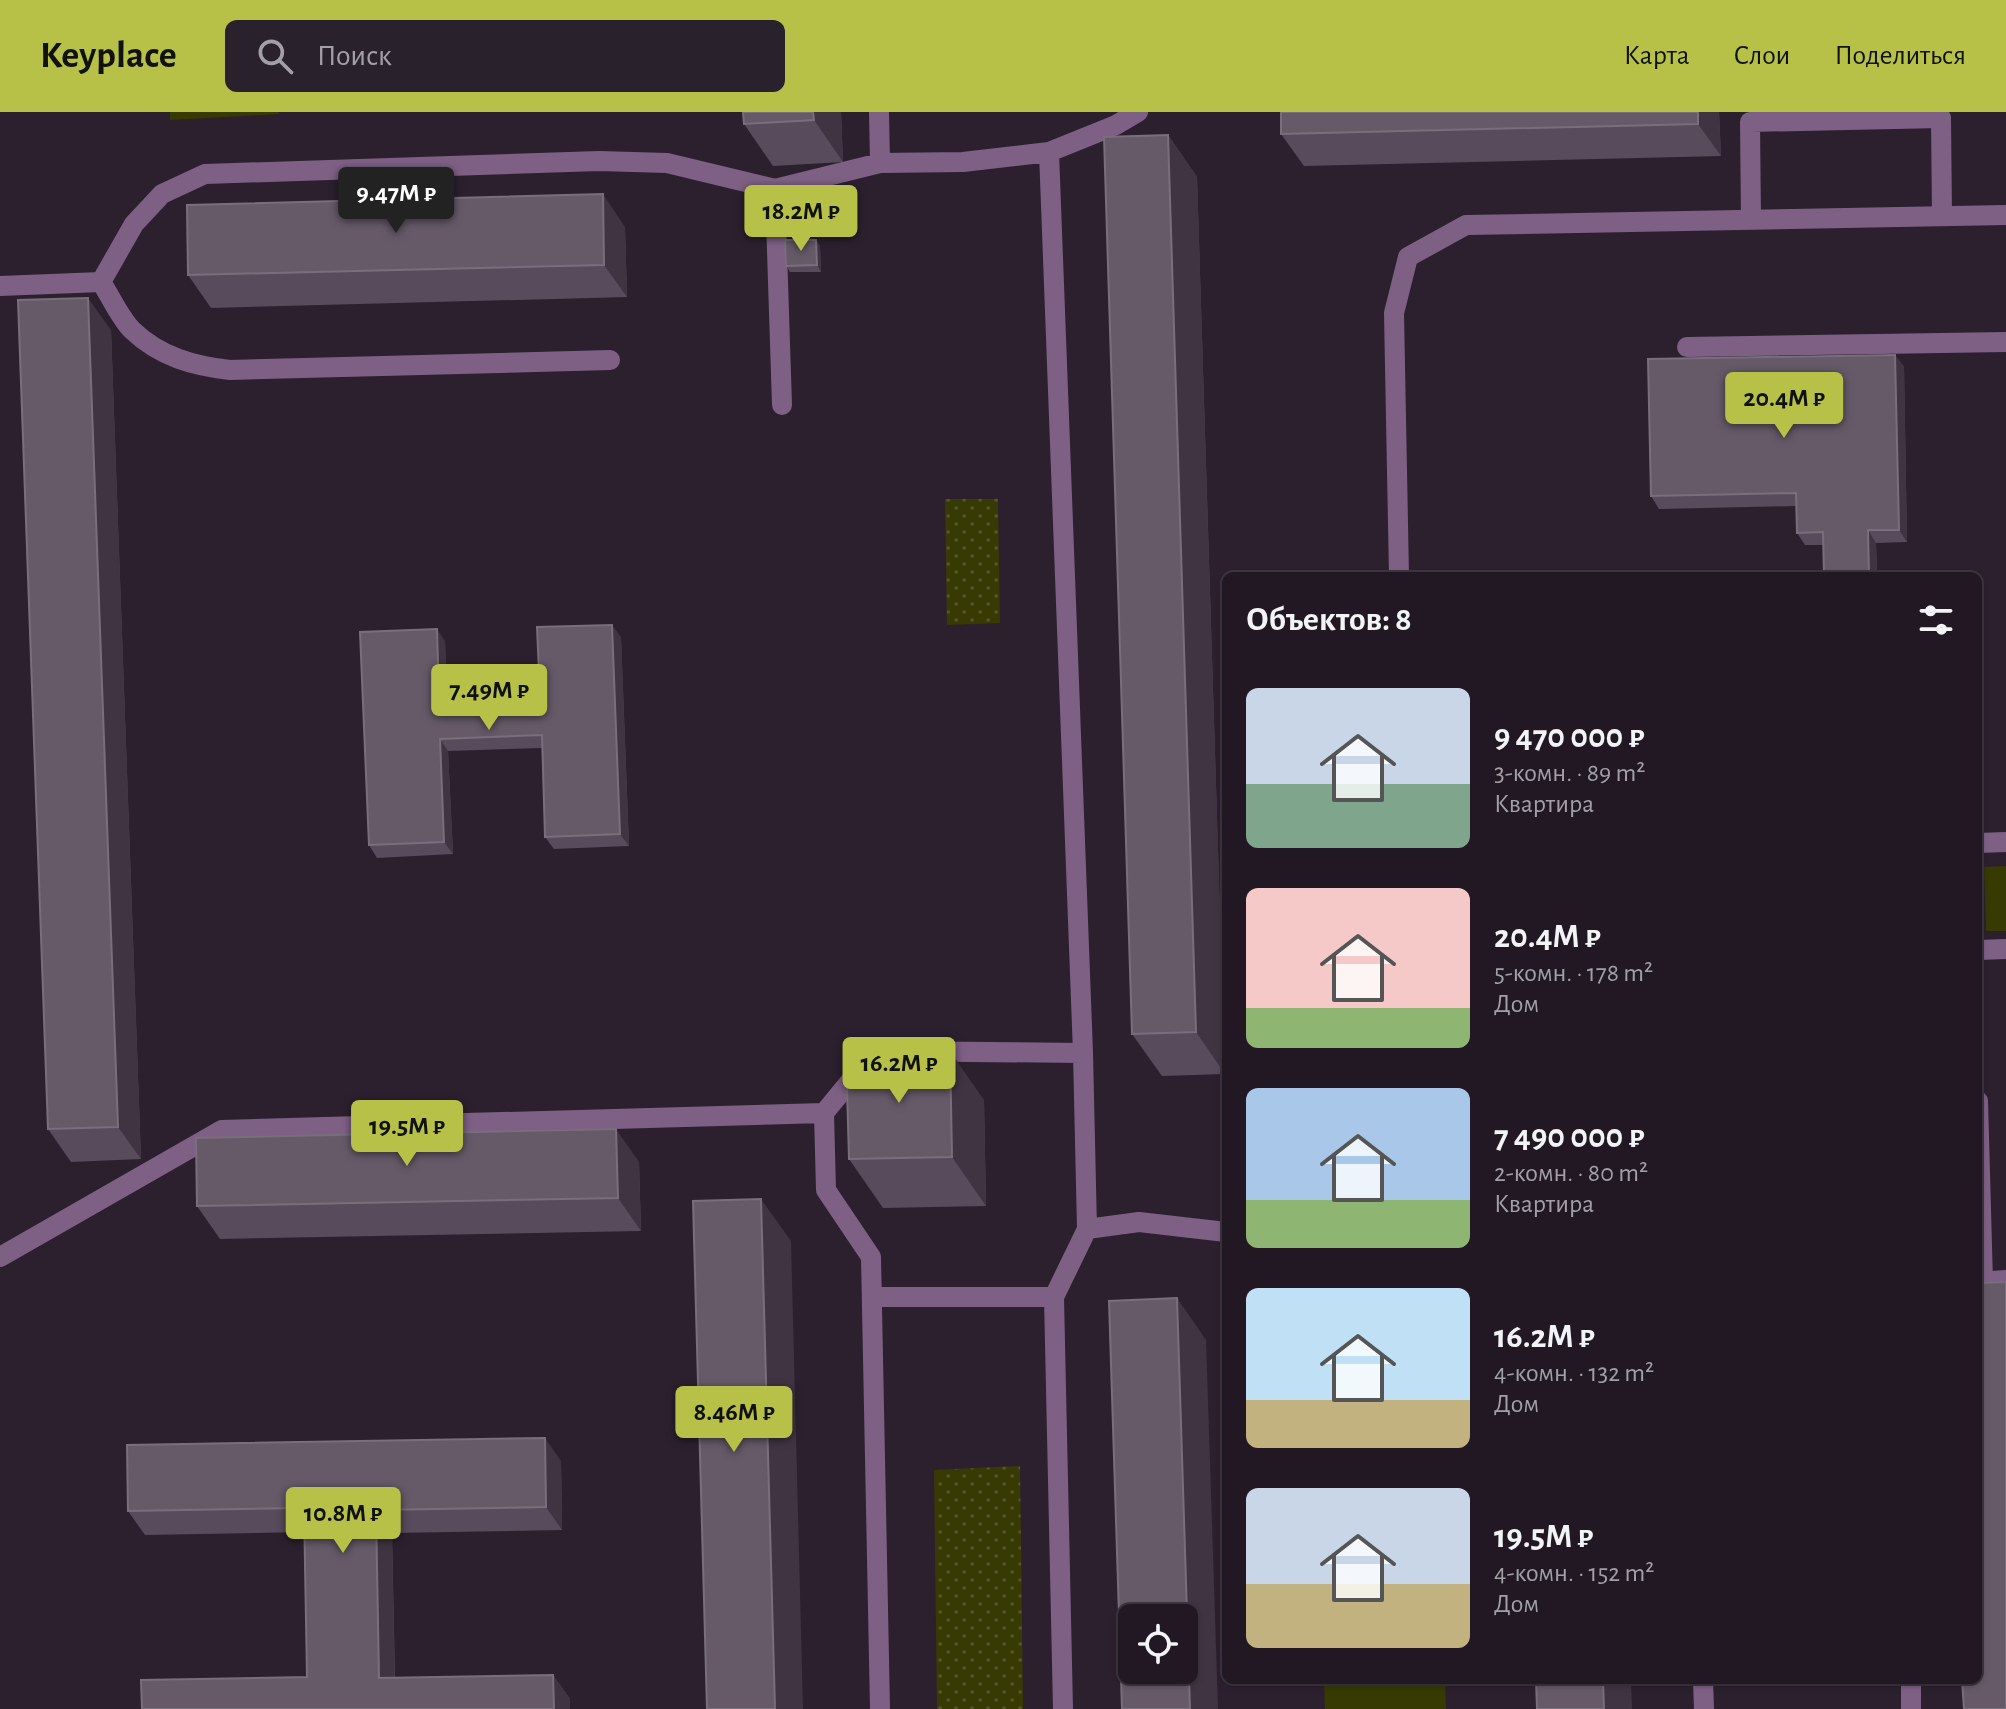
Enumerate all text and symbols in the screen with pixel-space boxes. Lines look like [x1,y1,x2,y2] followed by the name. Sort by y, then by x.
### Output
[225,20,785,92] search box
[253,34,297,78] icon: search
[40,37,177,75] text: Keyplace
[317,41,392,71] text: Поиск
[1624,42,1690,70] text: Карта
[1734,42,1790,70] text: Слои
[1834,42,1966,70] text: Поделиться
[322,167,470,235] pin: 9.47M ₽
[356,180,436,206] text: 9.47M ₽
[727,185,875,253] pin: 18.2M ₽
[762,198,840,224] text: 18.2M ₽
[1710,372,1858,440] pin: 20.4M ₽
[1743,385,1825,411] text: 20.4M ₽
[1914,598,1958,642] icon: filters
[1246,603,1412,637] text: Объектов: 8
[415,664,563,732] pin: 7.49M ₽
[449,677,529,703] text: 7.49M ₽
[1310,720,1406,816] icon: home
[1494,720,1644,754] text: 9 470 000 ₽
[1494,760,1645,786] text: 3-комн. · 89 m²
[1494,791,1594,817] text: Квартира
[1310,920,1406,1016] icon: home
[1494,920,1601,954] text: 20.4M ₽
[1494,960,1653,986] text: 5-комн. · 178 m²
[1494,991,1539,1017] text: Дом
[825,1037,973,1105] pin: 16.2M ₽
[861,1050,937,1076] text: 16.2M ₽
[333,1100,481,1168] pin: 19.5M ₽
[369,1113,445,1139] text: 19.5M ₽
[1310,1120,1406,1216] icon: home
[1494,1120,1644,1154] text: 7 490 000 ₽
[1494,1160,1648,1186] text: 2-комн. · 80 m²
[1494,1191,1594,1217] text: Квартира
[1310,1320,1406,1416] icon: home
[1494,1320,1595,1354] text: 16.2M ₽
[1494,1360,1654,1386] text: 4-комн. · 132 m²
[660,1386,808,1454] pin: 8.46M ₽
[1494,1391,1539,1417] text: Дом
[693,1399,775,1425] text: 8.46M ₽
[269,1487,417,1555] pin: 10.8M ₽
[304,1500,382,1526] text: 10.8M ₽
[1310,1520,1406,1616] icon: home
[1494,1520,1593,1554] text: 19.5M ₽
[1494,1560,1654,1586] text: 4-комн. · 152 m²
[1494,1591,1539,1617] text: Дом
[1118,1604,1198,1684] map controls
[1118,1604,1198,1684] button: locate

